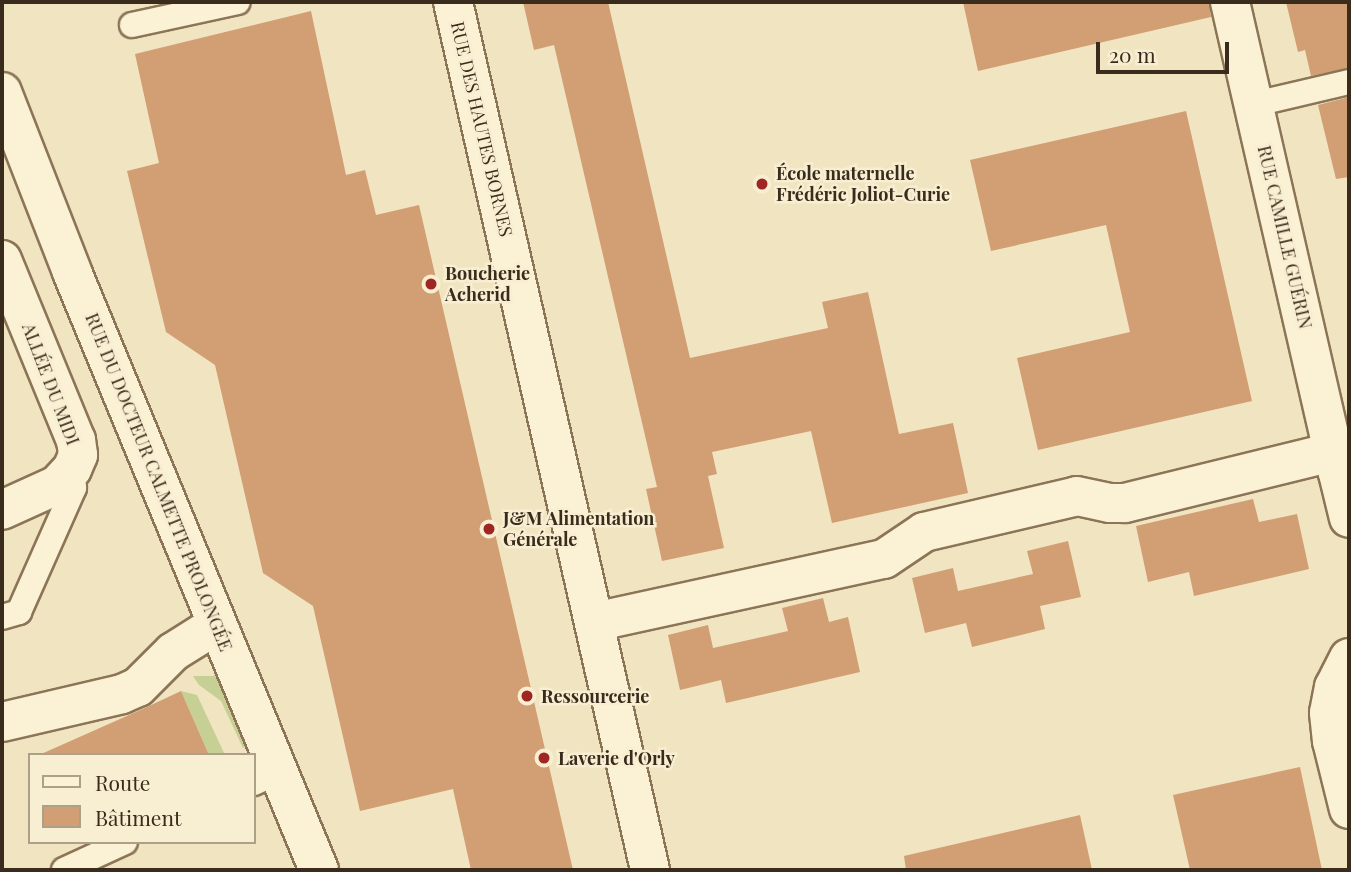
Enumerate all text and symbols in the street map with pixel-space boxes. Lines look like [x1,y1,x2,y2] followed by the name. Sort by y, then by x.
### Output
[447,19,517,239] street label: RUE DES HAUTES BORNES
[1099,28,1232,72] scale bar
[1109,40,1156,68] text: 20 m
[1253,143,1317,331] street label: RUE CAMILLE GUÉRIN
[776,163,950,206] place label: École maternelle Frédéric Joliot-Curie
[754,176,770,192] marker: École maternelle Frédéric Joliot-Curie
[445,263,530,306] place label: Boucherie Acherid
[423,276,439,292] marker: Boucherie Acherid
[81,310,237,654] street label: RUE DU DOCTEUR CALMETTE PROLONGÉE
[18,320,84,448] street label: ALLÉE DU MIDI
[503,508,655,550] place label: J&M Alimentation Générale
[481,521,497,537] marker: J&M Alimentation Générale
[541,685,649,707] place label: Ressourcerie
[519,688,535,704] marker: Ressourcerie
[558,747,675,769] place label: Laverie d'Orly
[536,750,552,766] marker: Laverie d'Orly
[28,753,256,844] legend
[95,768,150,796] text: Route
[95,803,181,831] text: Bâtiment

